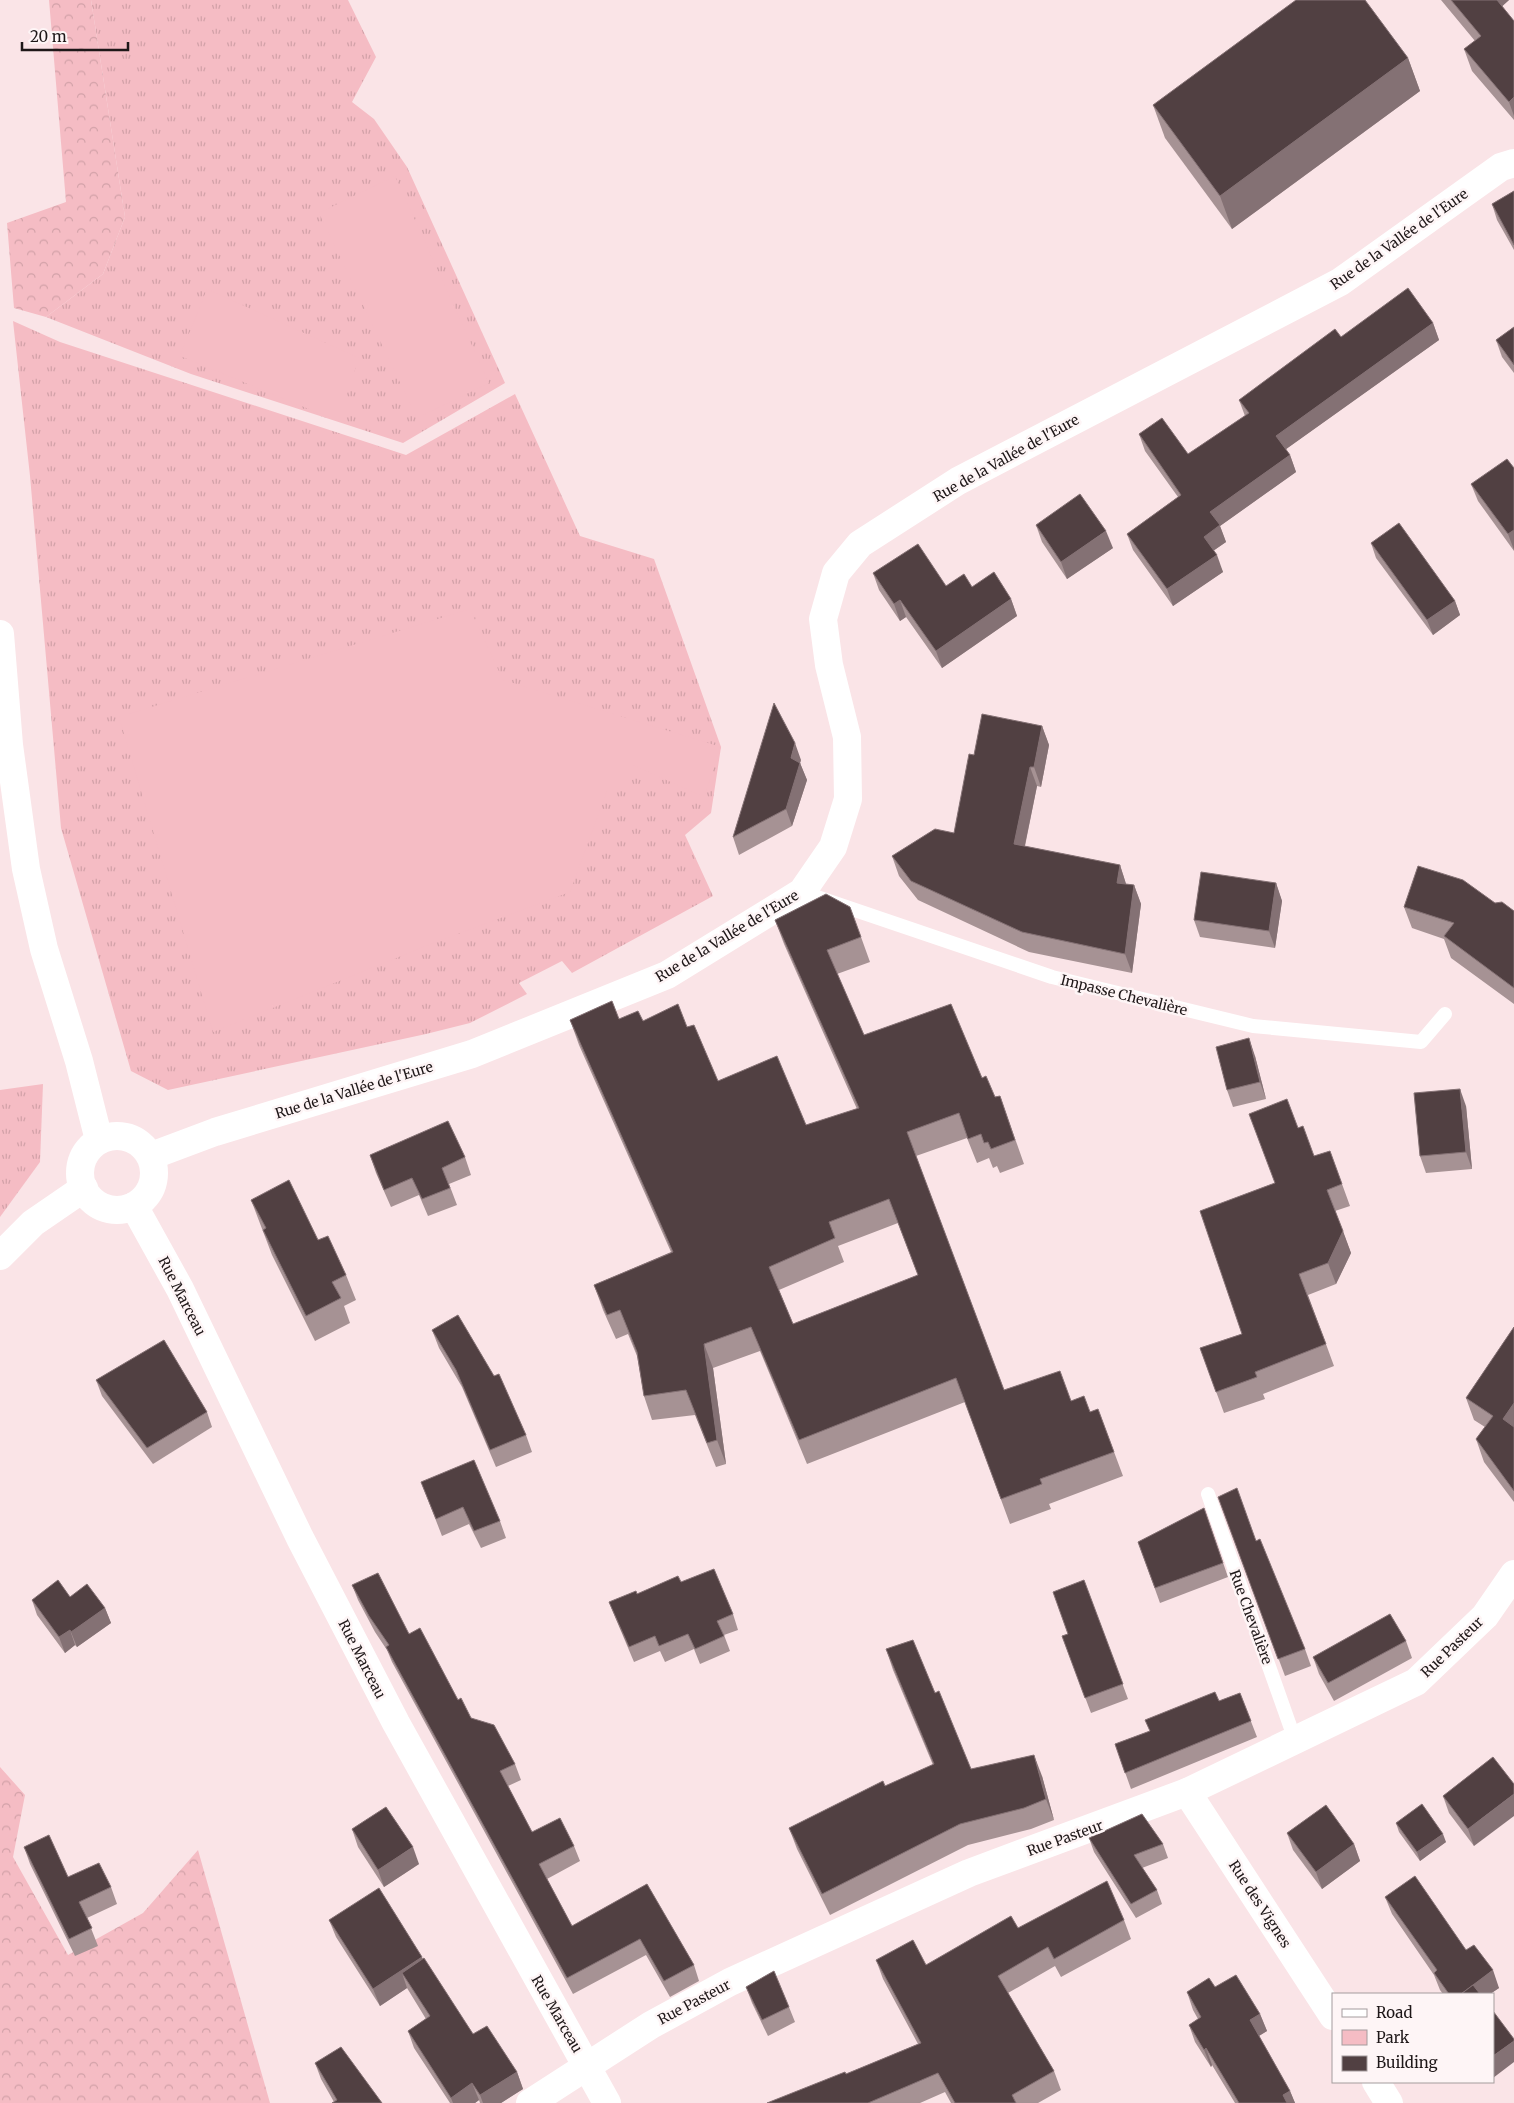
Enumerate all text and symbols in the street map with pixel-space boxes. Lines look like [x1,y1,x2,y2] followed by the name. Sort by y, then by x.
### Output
[22,20,129,52] scale bar
[30,27,67,46] text: 20 m
[1327,185,1471,293] street label: Rue de la Vallée de l'Eure
[930,410,1082,506] street label: Rue de la Vallée de l'Eure
[652,886,802,986] street label: Rue de la Vallée de l'Eure
[1059,971,1189,1019] street label: Impasse Chevalière
[273,1057,435,1123] street label: Rue de la Vallée de l'Eure
[154,1253,210,1339] street label: Rue Marceau
[1226,1567,1276,1667] street label: Rue Chevalière
[1417,1613,1487,1681] street label: Rue Pasteur
[334,1616,390,1702] street label: Rue Marceau
[1025,1816,1105,1860] street label: Rue Pasteur
[1225,1857,1295,1951] street label: Rue des Vignes
[528,1972,587,2056] street label: Rue Marceau
[655,1975,733,2029] street label: Rue Pasteur
[1332,1993,1494,2083] legend
[1376,2003,1412,2022] text: Road
[1376,2028,1410,2047] text: Park
[1376,2053,1438,2072] text: Building

